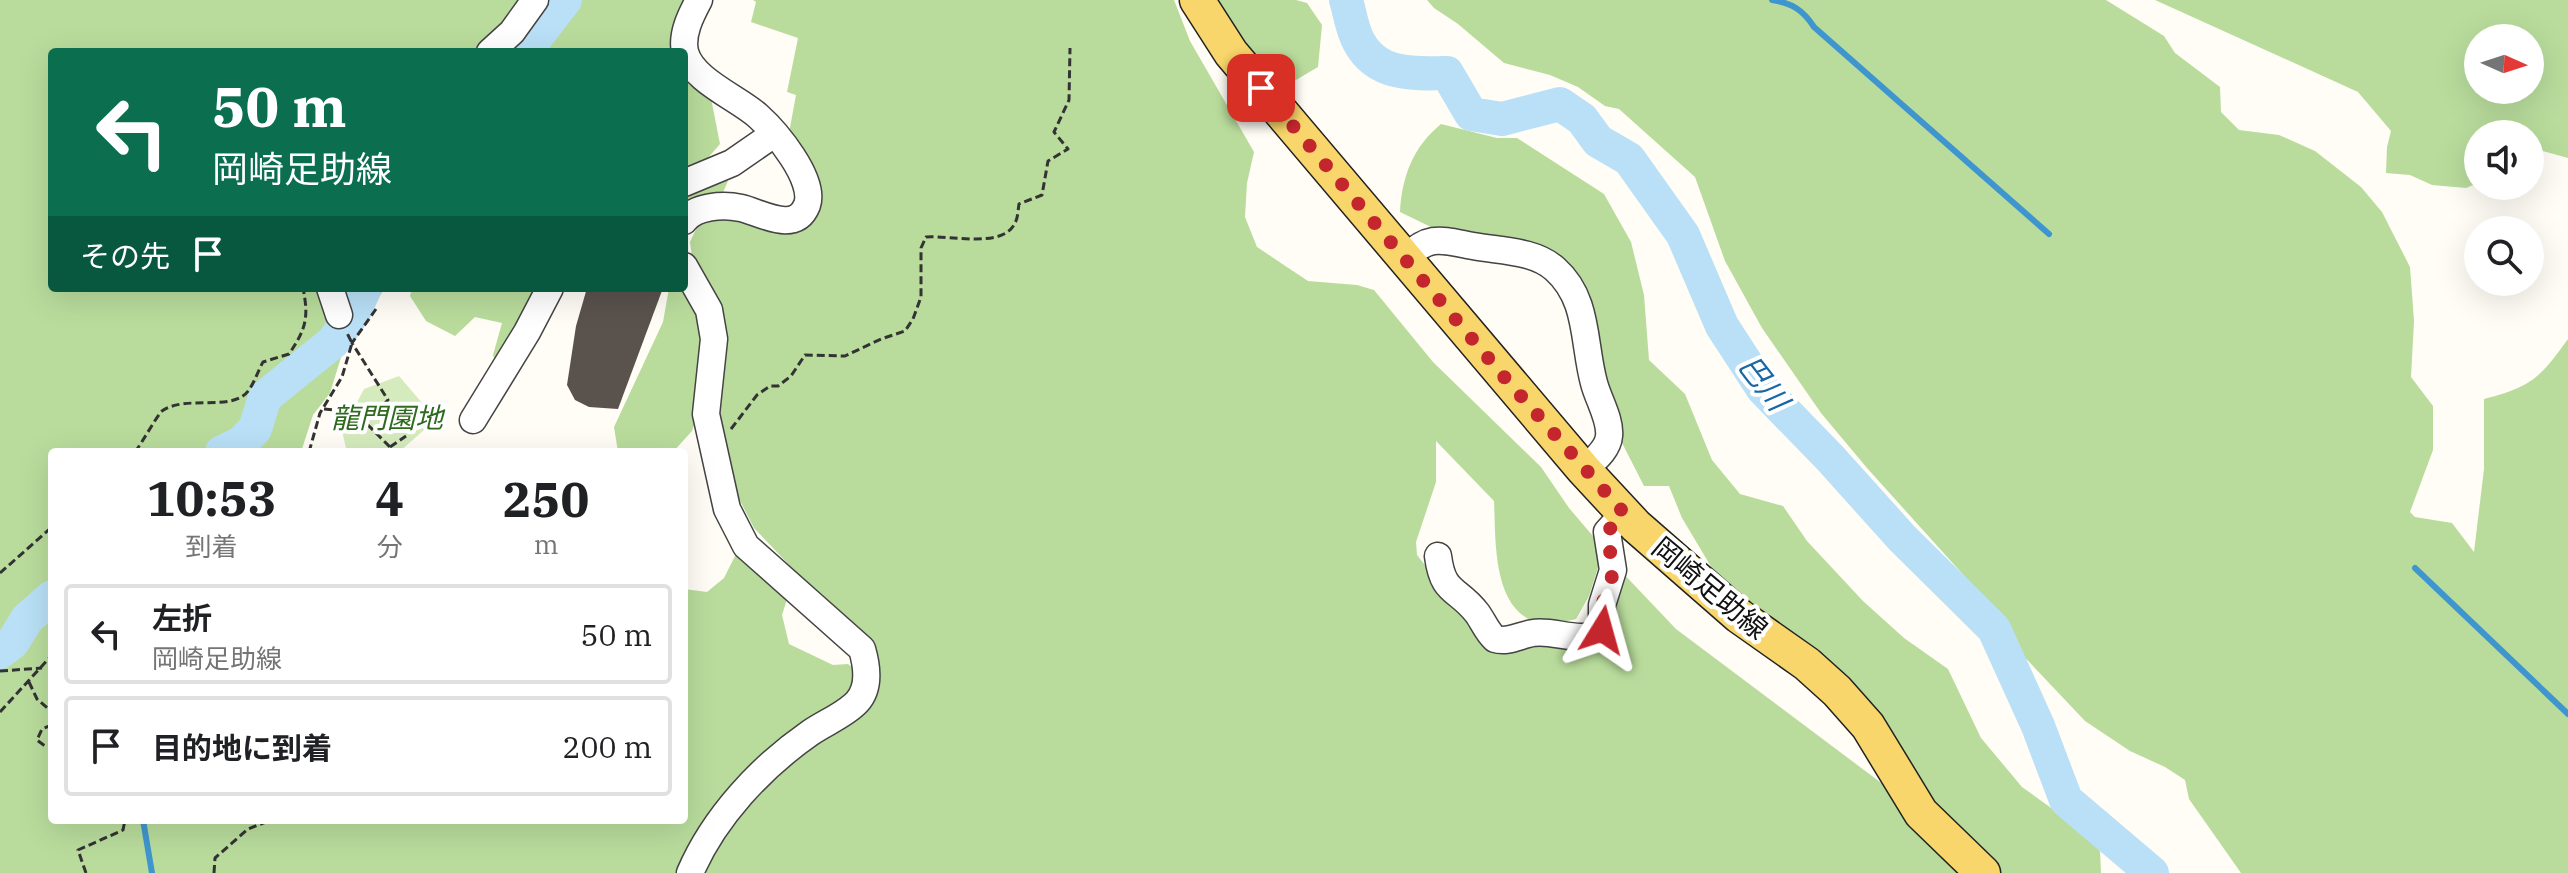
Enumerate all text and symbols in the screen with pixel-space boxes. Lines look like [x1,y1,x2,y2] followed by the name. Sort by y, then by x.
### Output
[2464,24,2544,104] north arrow
[2464,24,2544,296] map controls
[1227,54,1295,122] pin
[1239,66,1283,110] icon: arrive
[212,70,347,142] text: 50 m
[80,80,184,184] icon: left
[2464,120,2544,200] button: sound
[212,145,392,192] text: 岡崎足助線
[2464,216,2544,296] button: search
[186,232,230,276] icon: arrive
[80,236,170,275] text: その先
[1730,346,1800,420] water label: 巴川
[331,399,446,436] park label: 龍門園地
[147,467,277,529] text: 10:53
[375,467,404,529] text: 4
[503,468,589,530] text: 250
[534,527,558,561] text: m
[1645,528,1776,647] street label: 岡崎足助線
[186,529,238,563] text: 到着
[377,529,403,563] text: 分
[1560,588,1644,672] position arrow
[152,598,212,637] text: 左折
[84,612,128,656] icon: left
[580,615,652,654] text: 50 m
[152,641,282,675] text: 岡崎足助線
[84,724,128,768] icon: arrive
[562,727,652,766] text: 200 m
[152,728,332,767] text: 目的地に到着

